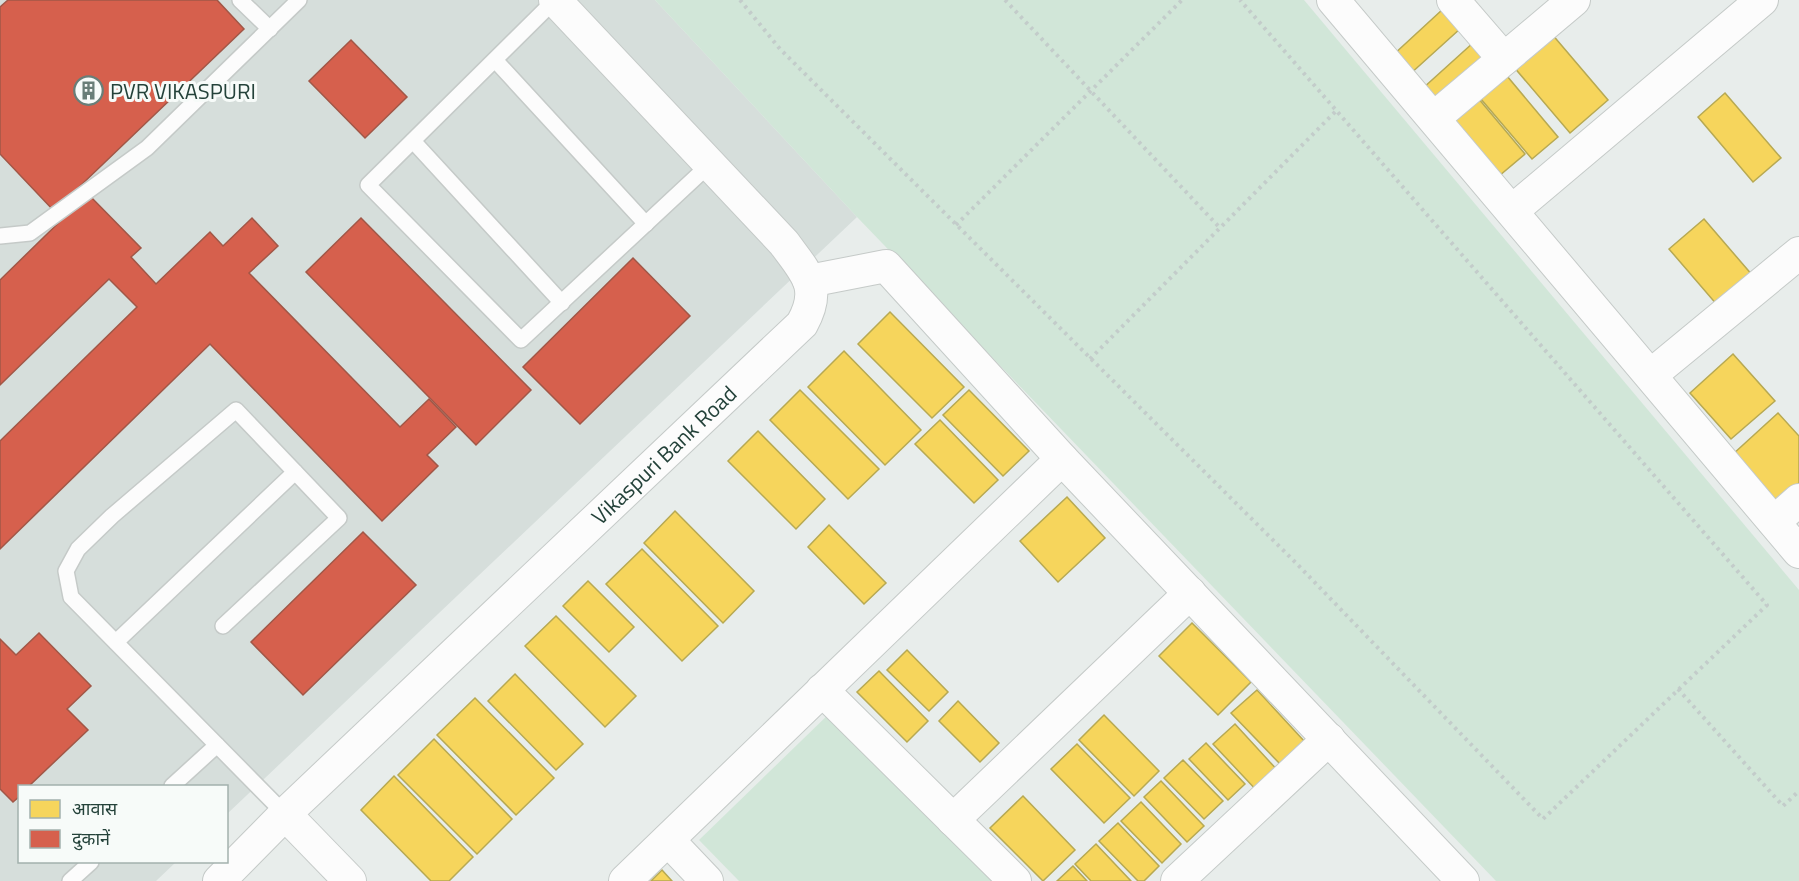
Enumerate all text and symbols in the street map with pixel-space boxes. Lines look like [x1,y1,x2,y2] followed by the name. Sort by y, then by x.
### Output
[110,74,256,108] place label: PVR VIKASPURI
[73,75,105,107] building icon: PVR VIKASPURI
[583,377,744,532] street label: Vikaspuri Bank Road
[18,785,228,863] legend
[72,795,118,822] text: आवास
[72,825,111,852] text: दुकानें

